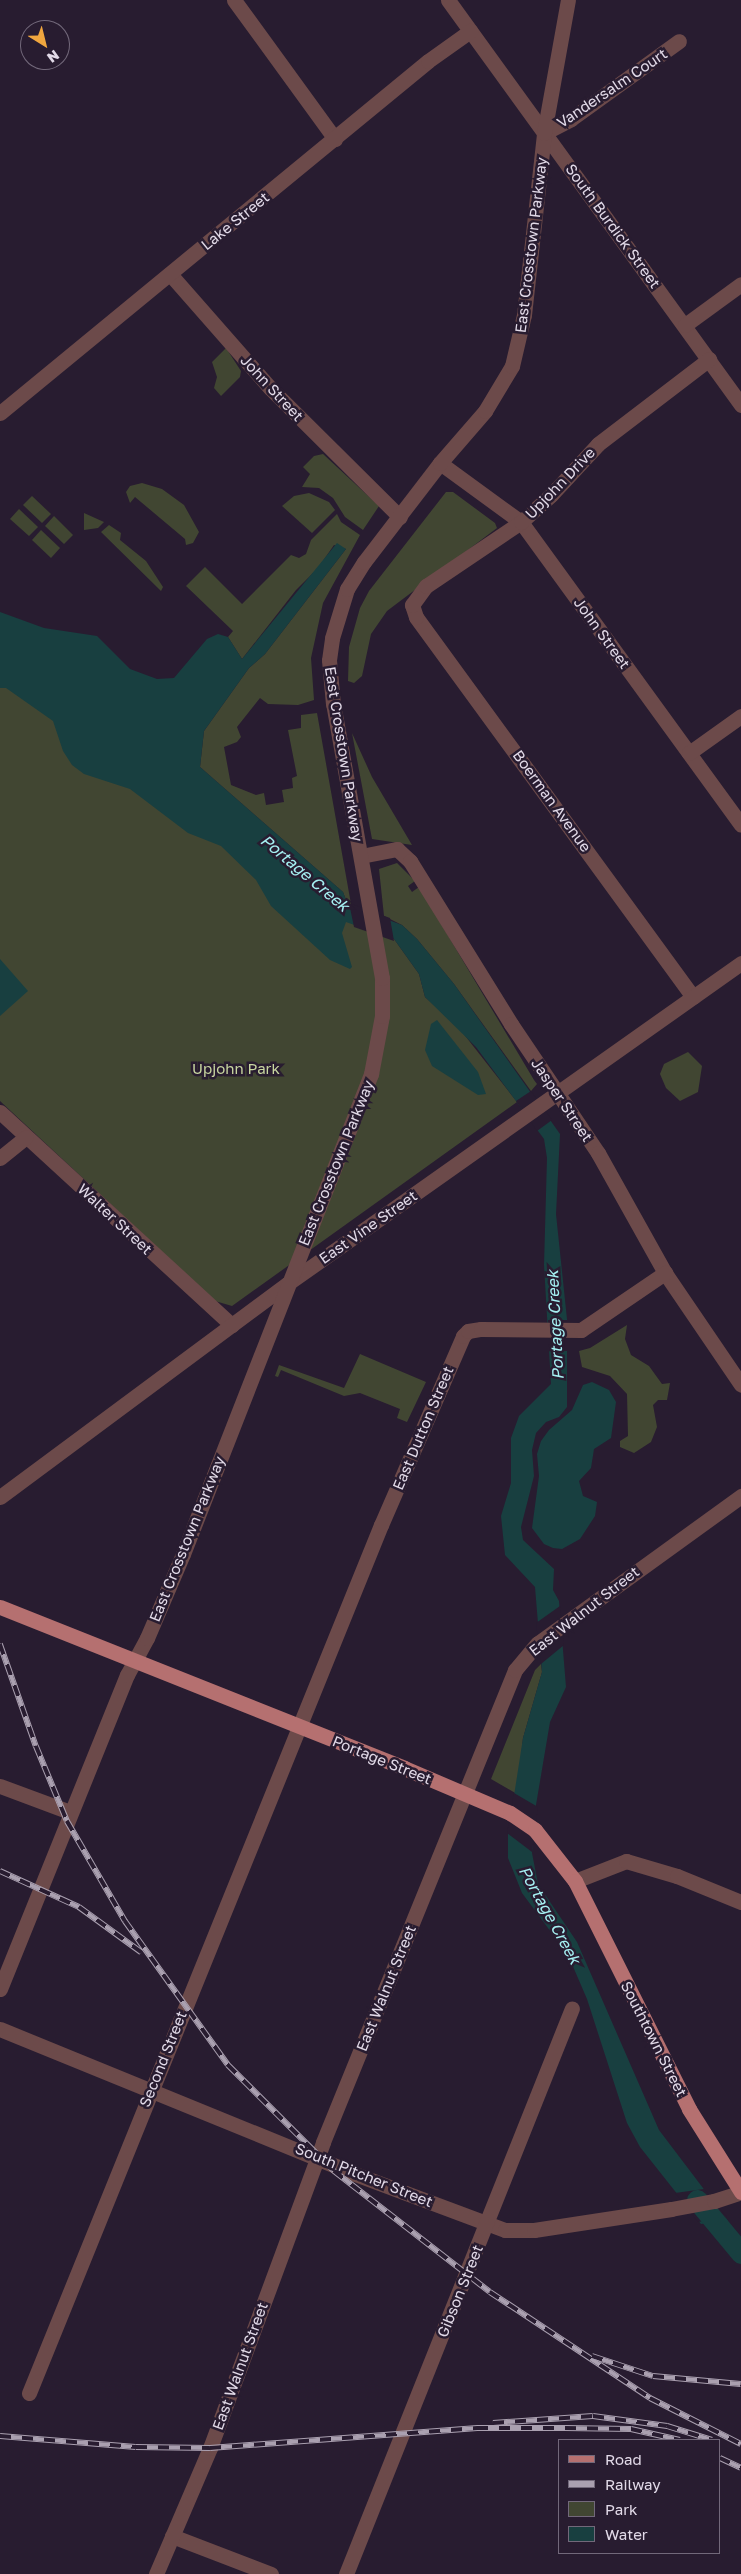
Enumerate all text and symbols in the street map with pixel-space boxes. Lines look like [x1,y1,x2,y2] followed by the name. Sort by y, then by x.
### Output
[20,20,70,70] north arrow
[553,44,671,132] street label: Vandersalm Court
[44,47,63,67] text: N
[511,156,551,334] street label: East Crosstown Parkway
[562,160,664,292] street label: South Burdick Street
[197,188,273,254] street label: Lake Street
[237,351,307,425] street label: John Street
[521,443,599,523] street label: Upjohn Drive
[570,594,634,672] street label: John Street
[321,665,367,843] street label: East Crosstown Parkway
[509,747,595,855] street label: Boerman Avenue
[257,830,353,916] water label: Portage Creek
[528,1055,596,1145] street label: Jasper Street
[192,1060,280,1078] park label: Upjohn Park
[295,1078,377,1248] street label: East Crosstown Parkway
[74,1180,156,1258] street label: Walter Street
[316,1187,420,1267] street label: East Vine Street
[543,1270,567,1380] water label: Portage Creek
[389,1363,457,1493] street label: East Dutton Street
[146,1454,228,1624] street label: East Crosstown Parkway
[525,1562,643,1660] street label: East Walnut Street
[330,1732,434,1788] street label: Portage Street
[515,1862,585,1968] water label: Portage Creek
[352,1922,420,2054] street label: East Walnut Street
[617,1978,691,2100] street label: Southtown Street
[136,2008,190,2110] street label: Second Street
[293,2139,435,2211] street label: South Pitcher Street
[433,2242,487,2340] street label: Gibson Street
[209,2300,271,2432] street label: East Walnut Street
[558,2439,721,2554] legend
[605,2450,642,2468] text: Road
[605,2475,661,2493] text: Railway
[605,2500,637,2518] text: Park
[605,2525,648,2543] text: Water

